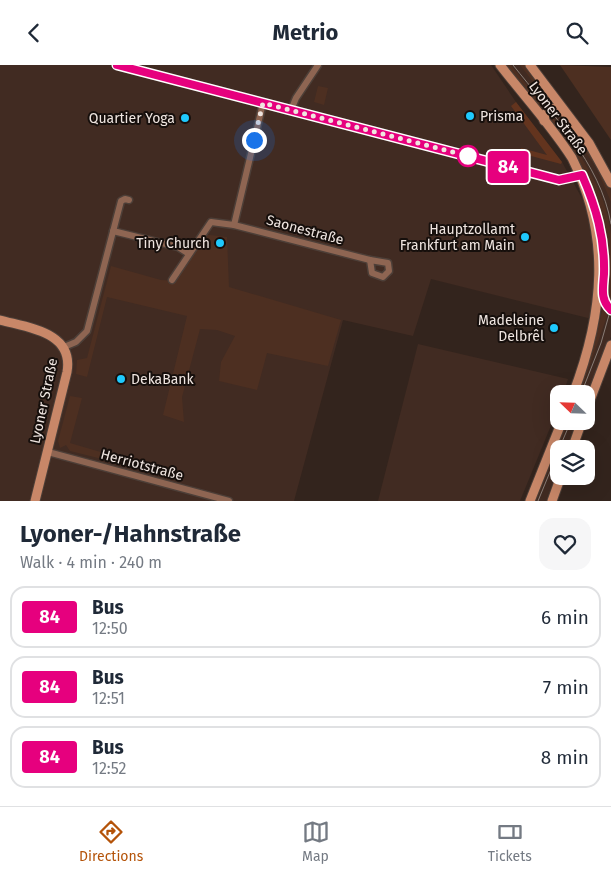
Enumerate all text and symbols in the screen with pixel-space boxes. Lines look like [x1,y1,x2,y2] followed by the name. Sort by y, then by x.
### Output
[20,19,48,47] icon: back
[273,19,338,46] text: Metrio
[563,19,591,47] icon: search
[525,78,591,158] street label: Lyoner Straße
[480,108,523,125] place label: Prisma
[89,110,175,127] place label: Quartier Yoga
[464,110,476,122] marker: Prisma
[179,112,191,124] marker: Quartier Yoga
[242,128,267,153] your location
[457,145,479,167] unlabelled marker
[486,151,530,183] line badge: 84
[498,156,518,178] text: 84
[264,212,346,248] street label: Saonestraße
[400,221,516,254] place label: Hauptzollamt Frankfurt am Main
[519,231,531,243] marker: Hauptzollamt Frankfurt am Main
[136,235,210,252] place label: Tiny Church
[214,237,226,249] marker: Tiny Church
[478,312,544,345] place label: Madeleine Delbrêl
[548,322,560,334] marker: Madeleine Delbrêl
[27,357,61,445] street label: Lyoner Straße
[131,371,195,388] place label: DekaBank
[115,373,127,385] marker: DekaBank
[550,385,595,430] north arrow
[550,385,595,485] map controls
[550,440,595,485] button: layers
[99,446,185,484] street label: Herriotstraße
[539,518,591,570] button: heart
[20,520,241,548] text: Lyoner-/Hahnstraße
[20,553,162,572] text: Walk · 4 min · 240 m
[92,596,124,619] text: Bus
[39,606,60,628] text: 84
[541,606,589,629] text: 6 min
[92,619,128,638] text: 12:50
[92,666,124,689] text: Bus
[39,676,60,698] text: 84
[543,676,589,699] text: 7 min
[92,689,125,708] text: 12:51
[92,736,124,759] text: Bus
[39,746,60,768] text: 84
[541,746,589,769] text: 8 min
[92,759,127,778] text: 12:52
[79,818,143,865] tab: Directions
[302,818,330,865] tab: Map
[488,818,532,865] tab: Tickets

